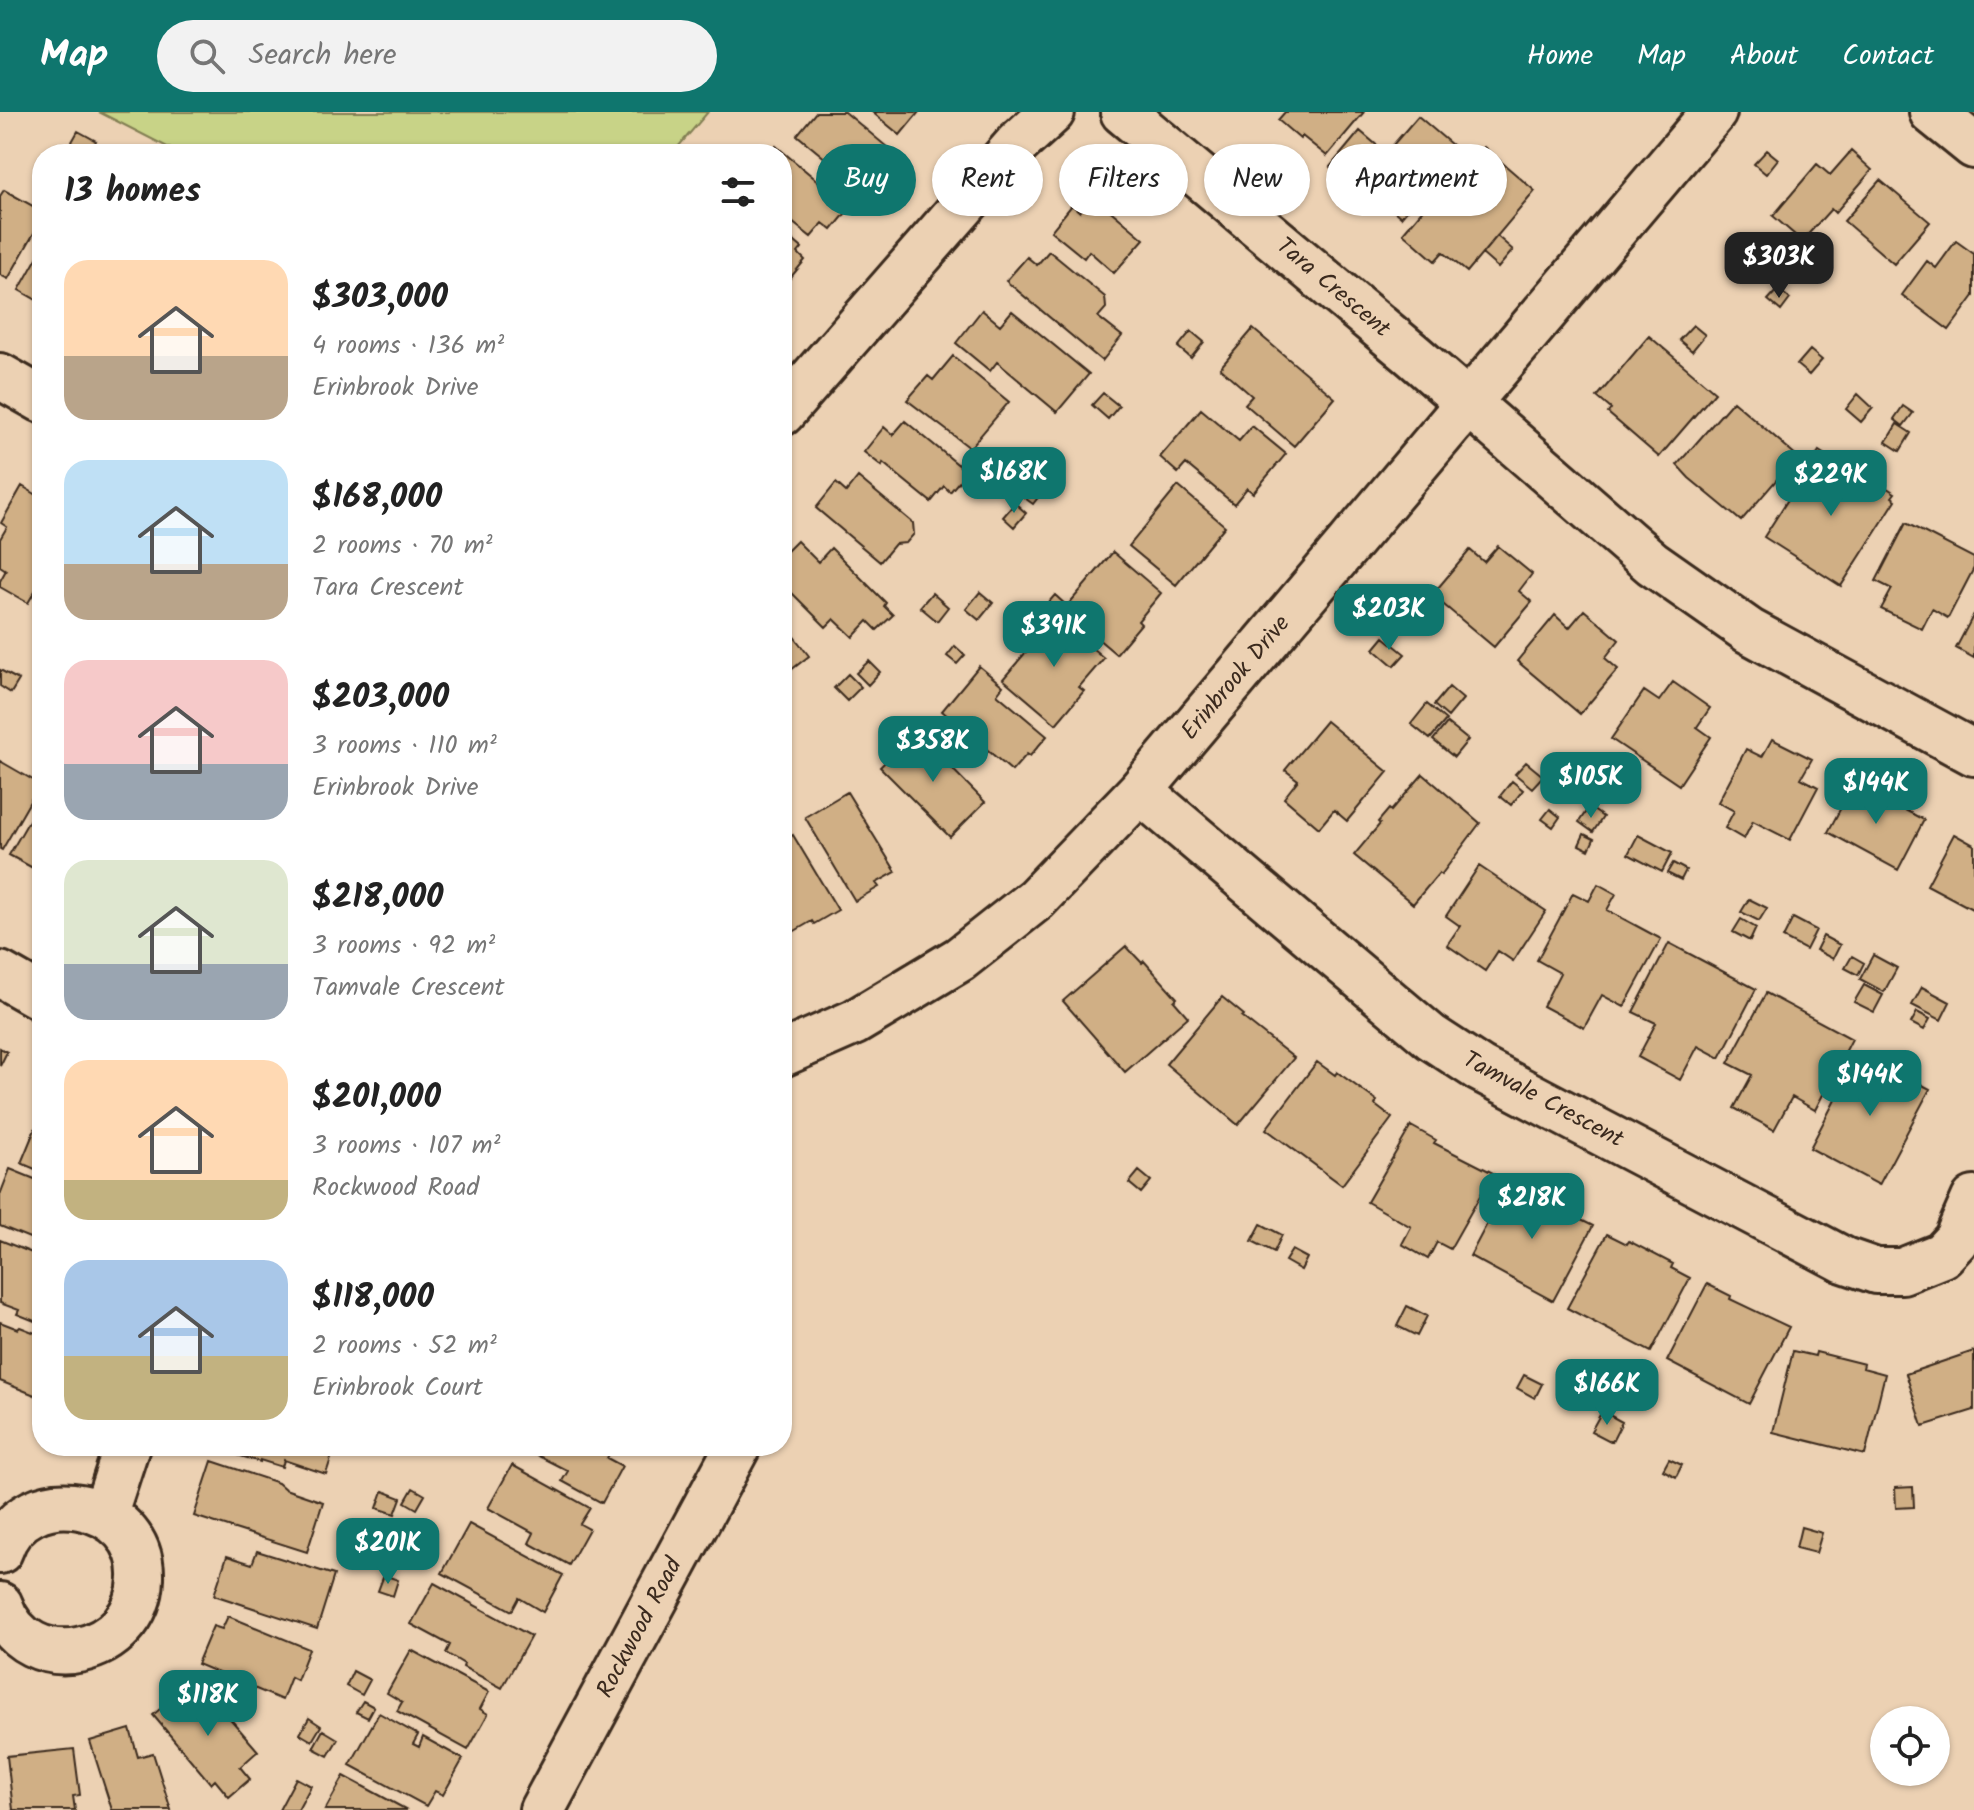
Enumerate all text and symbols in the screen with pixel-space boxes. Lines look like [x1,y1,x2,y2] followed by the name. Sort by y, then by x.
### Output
[157,20,717,92] search box
[40,26,109,86] text: Map
[249,32,396,80] text: Search here
[185,34,229,78] icon: search
[1527,34,1593,79] text: Home
[1637,34,1686,79] text: Map
[1730,34,1798,79] text: About
[1842,34,1934,79] text: Contact
[816,144,916,216] chip: Buy
[932,144,1043,216] chip: Rent
[1059,144,1188,216] chip: Filters
[1204,144,1310,216] chip: New
[1326,144,1507,216] chip: Apartment
[64,165,201,219] text: 13 homes
[716,170,760,214] icon: filters
[1267,228,1400,348] street label: Tara Crescent
[1723,232,1835,300] pin: $303K
[1743,237,1815,279] text: $303K
[312,271,448,325] text: $303,000
[128,292,224,388] icon: home
[312,325,504,367] text: 4 rooms · 136 m²
[312,367,479,409] text: Erinbrook Drive
[958,447,1070,515] pin: $168K
[1775,450,1887,518] pin: $229K
[980,452,1048,494] text: $168K
[1794,455,1868,497] text: $229K
[312,471,442,525] text: $168,000
[128,492,224,588] icon: home
[312,525,493,567] text: 2 rooms · 70 m²
[312,567,463,609] text: Tara Crescent
[1333,584,1445,652] pin: $203K
[1352,589,1426,631] text: $203K
[998,601,1110,669] pin: $391K
[1021,606,1087,648] text: $391K
[1172,606,1300,749] street label: Erinbrook Drive
[312,671,449,725] text: $203,000
[128,692,224,788] icon: home
[877,716,989,784] pin: $358K
[896,721,970,763] text: $358K
[312,725,497,767] text: 3 rooms · 110 m²
[1535,752,1647,820] pin: $105K
[1558,757,1624,799] text: $105K
[1820,758,1932,826] pin: $144K
[1842,763,1910,805] text: $144K
[312,767,479,809] text: Erinbrook Drive
[312,871,444,925] text: $218,000
[128,892,224,988] icon: home
[312,925,495,967] text: 3 rooms · 92 m²
[312,967,505,1009] text: Tamvale Crescent
[1455,1041,1631,1159] street label: Tamvale Crescent
[1814,1050,1926,1118] pin: $144K
[1836,1055,1904,1097] text: $144K
[312,1071,441,1125] text: $201,000
[128,1092,224,1188] icon: home
[312,1125,501,1167] text: 3 rooms · 107 m²
[312,1167,479,1209] text: Rockwood Road
[1476,1173,1588,1241] pin: $218K
[1497,1178,1567,1220] text: $218K
[312,1271,434,1325] text: $118,000
[128,1292,224,1388] icon: home
[312,1325,497,1367] text: 2 rooms · 52 m²
[1551,1359,1663,1427] pin: $166K
[1573,1364,1641,1406] text: $166K
[312,1367,483,1409] text: Erinbrook Court
[332,1518,444,1586] pin: $201K
[354,1523,422,1565] text: $201K
[587,1550,694,1705] street label: Rockwood Road
[152,1670,264,1738] pin: $118K
[177,1675,239,1717] text: $118K
[1870,1706,1950,1786] map controls
[1870,1706,1950,1786] button: locate

